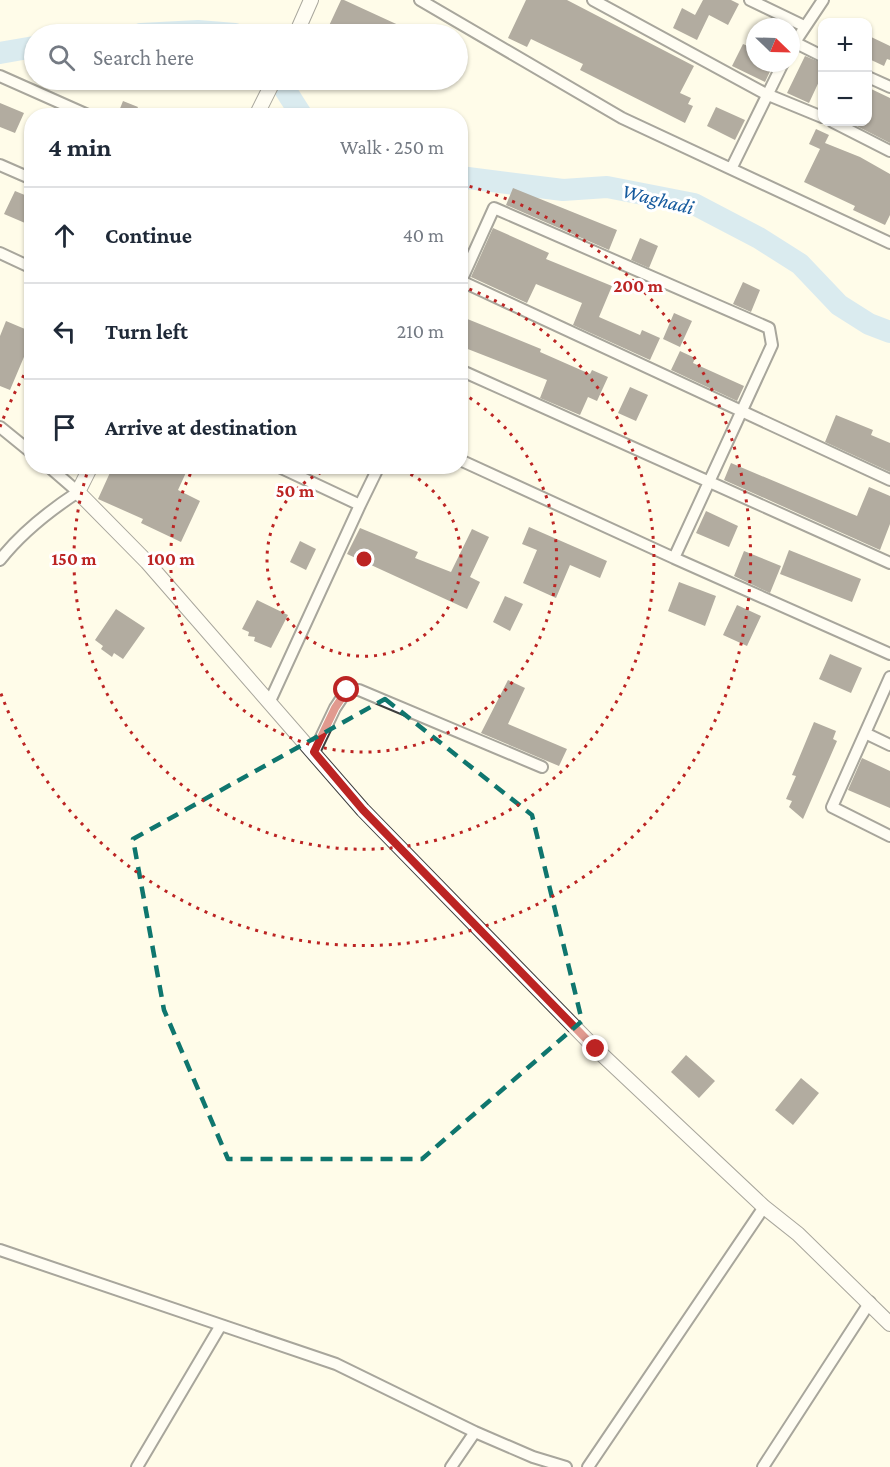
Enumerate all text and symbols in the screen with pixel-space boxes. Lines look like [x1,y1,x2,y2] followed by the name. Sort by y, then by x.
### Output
[746,18,800,72] north arrow
[818,18,872,126] map controls
[818,18,872,72] button: +
[24,24,468,90] search box
[45,41,78,74] icon: search
[93,45,194,70] text: Search here
[818,72,872,126] button: −
[48,133,112,162] text: 4 min
[340,136,444,158] text: Walk · 250 m
[620,179,697,220] water label: Waghadi
[48,219,81,252] icon: ahead
[105,223,192,248] text: Continue
[403,224,444,246] text: 40 m
[613,276,664,296] text: 200 m
[48,315,81,348] icon: left
[105,319,188,344] text: Turn left
[397,320,444,342] text: 210 m
[48,411,81,444] icon: arrive
[105,415,297,440] text: Arrive at destination
[276,481,315,501] text: 50 m
[51,549,97,569] text: 150 m
[147,549,195,569] text: 100 m
[354,549,374,569] centre of rings
[333,676,359,702] route start
[582,1035,608,1061] route end

